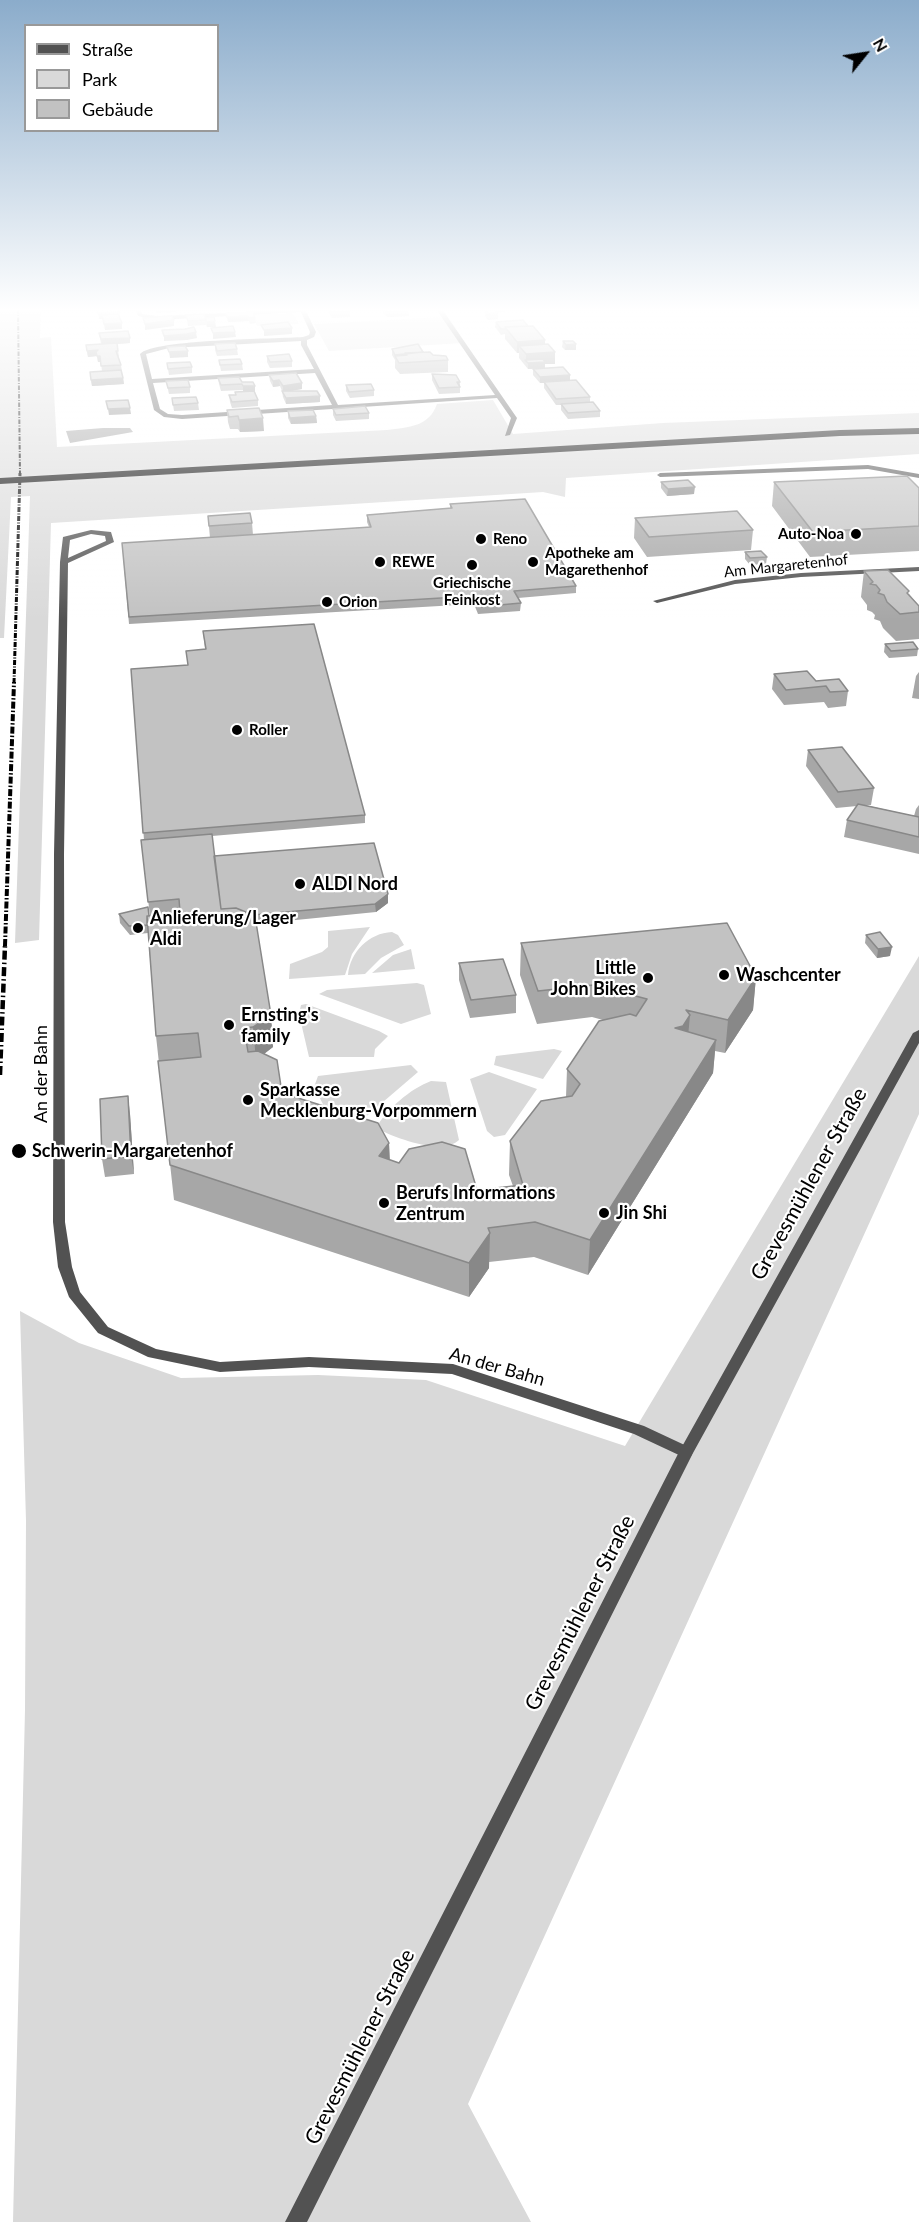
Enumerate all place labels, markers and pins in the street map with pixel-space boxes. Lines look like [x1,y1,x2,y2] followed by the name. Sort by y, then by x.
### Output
[778,525,844,543] place label: Auto-Noa
[849,527,863,541] marker: Auto-Noa
[493,530,527,548] place label: Reno
[474,532,488,546] marker: Reno
[545,544,648,579] place label: Apotheke am Magarethenhof
[392,553,435,571] place label: REWE
[373,555,387,569] marker: REWE
[526,555,540,569] marker: Apotheke am Magarethenhof
[465,558,479,572] marker: Griechische Feinkost
[433,574,511,609] place label: Griechische Feinkost
[339,593,377,611] place label: Orion
[320,595,334,609] marker: Orion
[249,721,288,739] place label: Roller
[230,723,244,737] marker: Roller
[312,873,398,895] place label: ALDI Nord
[293,877,307,891] marker: ALDI Nord
[150,907,296,950] place label: Anlieferung/Lager Aldi
[131,921,145,935] marker: Anlieferung/Lager Aldi
[551,957,636,1000] place label: Little John Bikes
[736,964,841,986] place label: Waschcenter
[717,968,731,982] marker: Waschcenter
[641,971,655,985] marker: Little John Bikes
[241,1004,319,1046] place label: Ernsting's family
[222,1018,236,1032] marker: Ernsting's family
[260,1079,477,1122] place label: Sparkasse Mecklenburg-Vorpommern
[241,1093,255,1107] marker: Sparkasse Mecklenburg-Vorpommern
[32,1140,233,1162] place label: Schwerin-Margaretenhof
[10,1142,28,1160] marker: Schwerin-Margaretenhof
[396,1182,555,1224] place label: Berufs Informations Zentrum
[377,1196,391,1210] marker: Berufs Informations Zentrum
[616,1202,667,1224] place label: Jin Shi
[597,1206,611,1220] marker: Jin Shi

